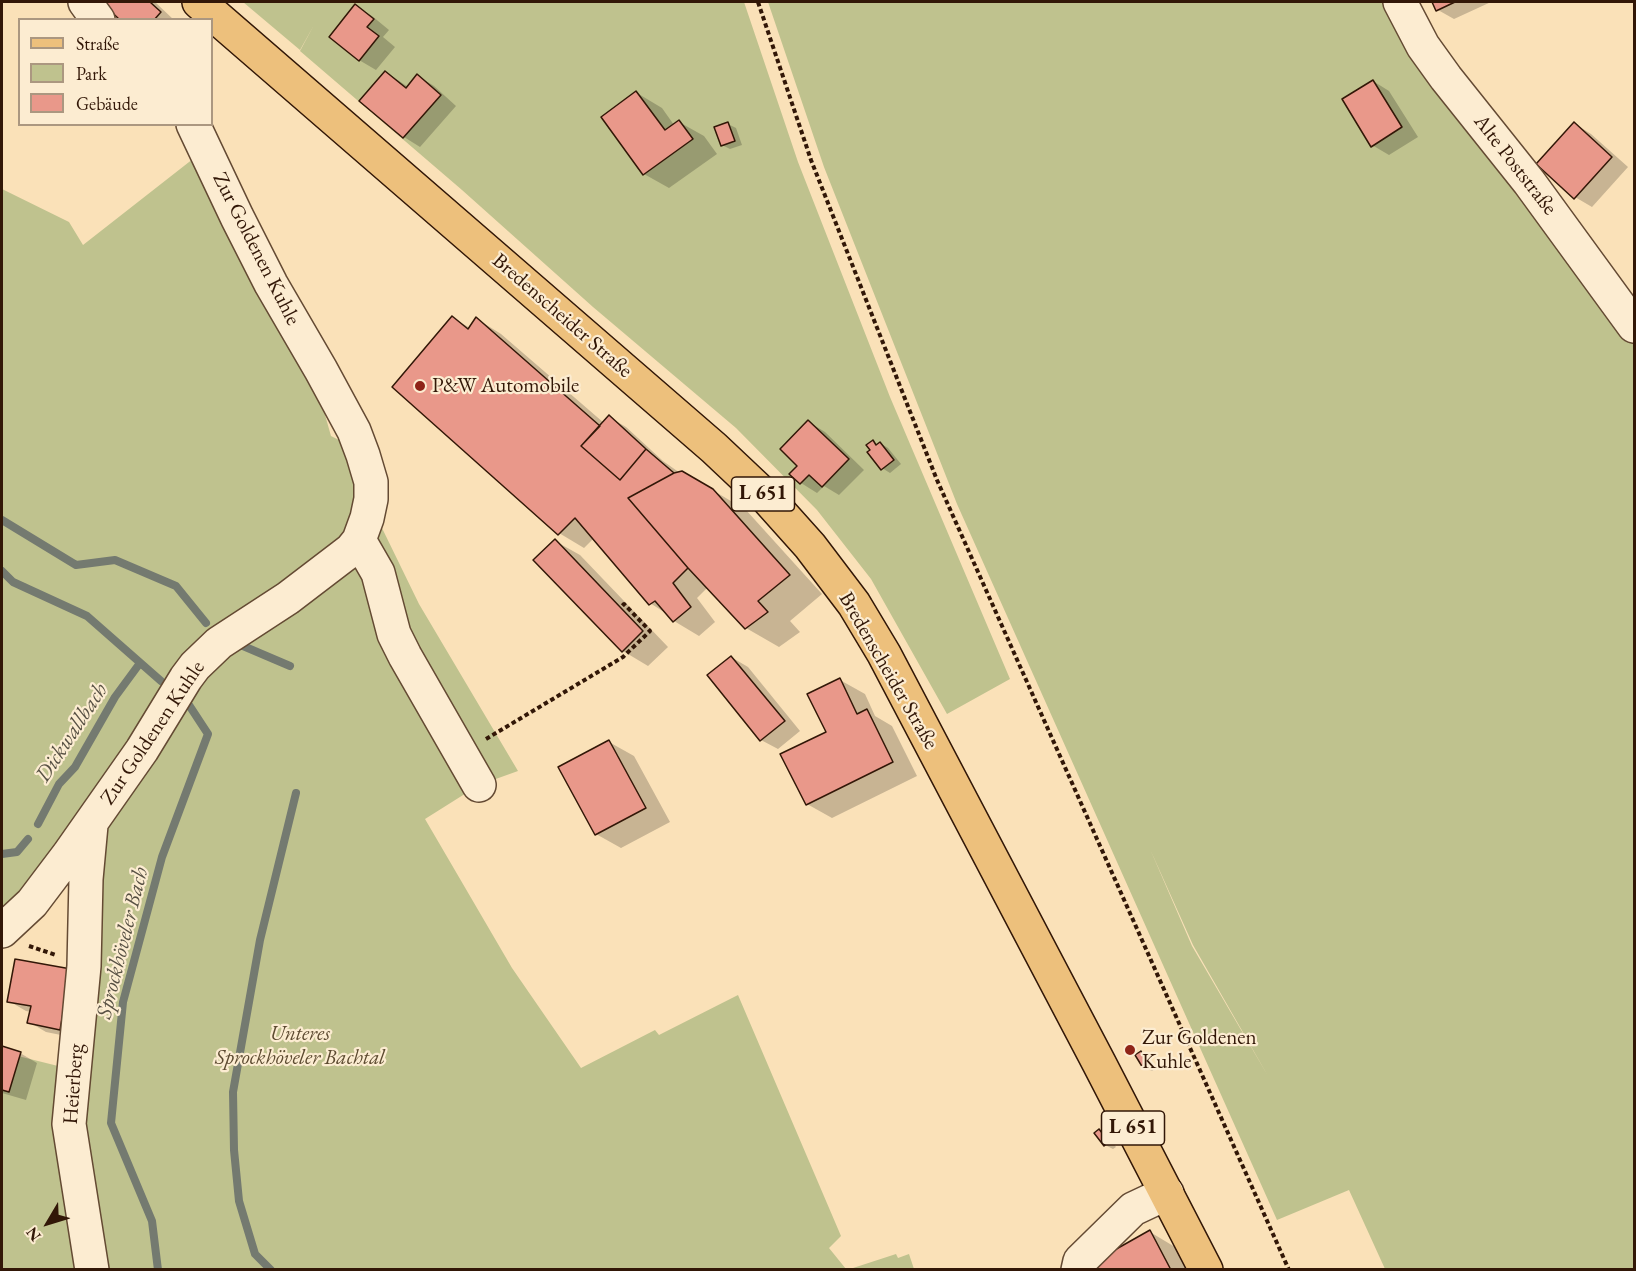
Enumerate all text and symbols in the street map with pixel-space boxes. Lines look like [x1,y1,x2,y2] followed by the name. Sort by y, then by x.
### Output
[18,18,213,126] legend
[76,32,119,55] text: Straße
[76,62,107,85] text: Park
[76,92,138,115] text: Gebäude
[1468,110,1562,220] street label: Alte Poststraße
[207,168,305,330] street label: Zur Goldenen Kuhle
[487,248,637,384] street label: Bredenscheider Straße
[432,373,579,399] place label: P&W Automobile
[413,379,427,393] marker: P&W Automobile
[732,477,795,511] road number: L 651
[833,588,943,754] street label: Bredenscheider Straße
[96,656,210,810] street label: Zur Goldenen Kuhle
[30,678,114,788] water label: Dickwallbach
[91,864,155,1022] water label: Sprockhöveler Bach
[215,1021,385,1071] park label: Unteres Sprockhöveler Bachtal
[1142,1025,1257,1075] place label: Zur Goldenen Kuhle
[59,1043,89,1125] street label: Heierberg
[1123,1043,1137,1057] marker: Zur Goldenen Kuhle
[1102,1111,1164,1145] road number: L 651
[18,1193,78,1253] north arrow
[21,1223,46,1246] text: N

